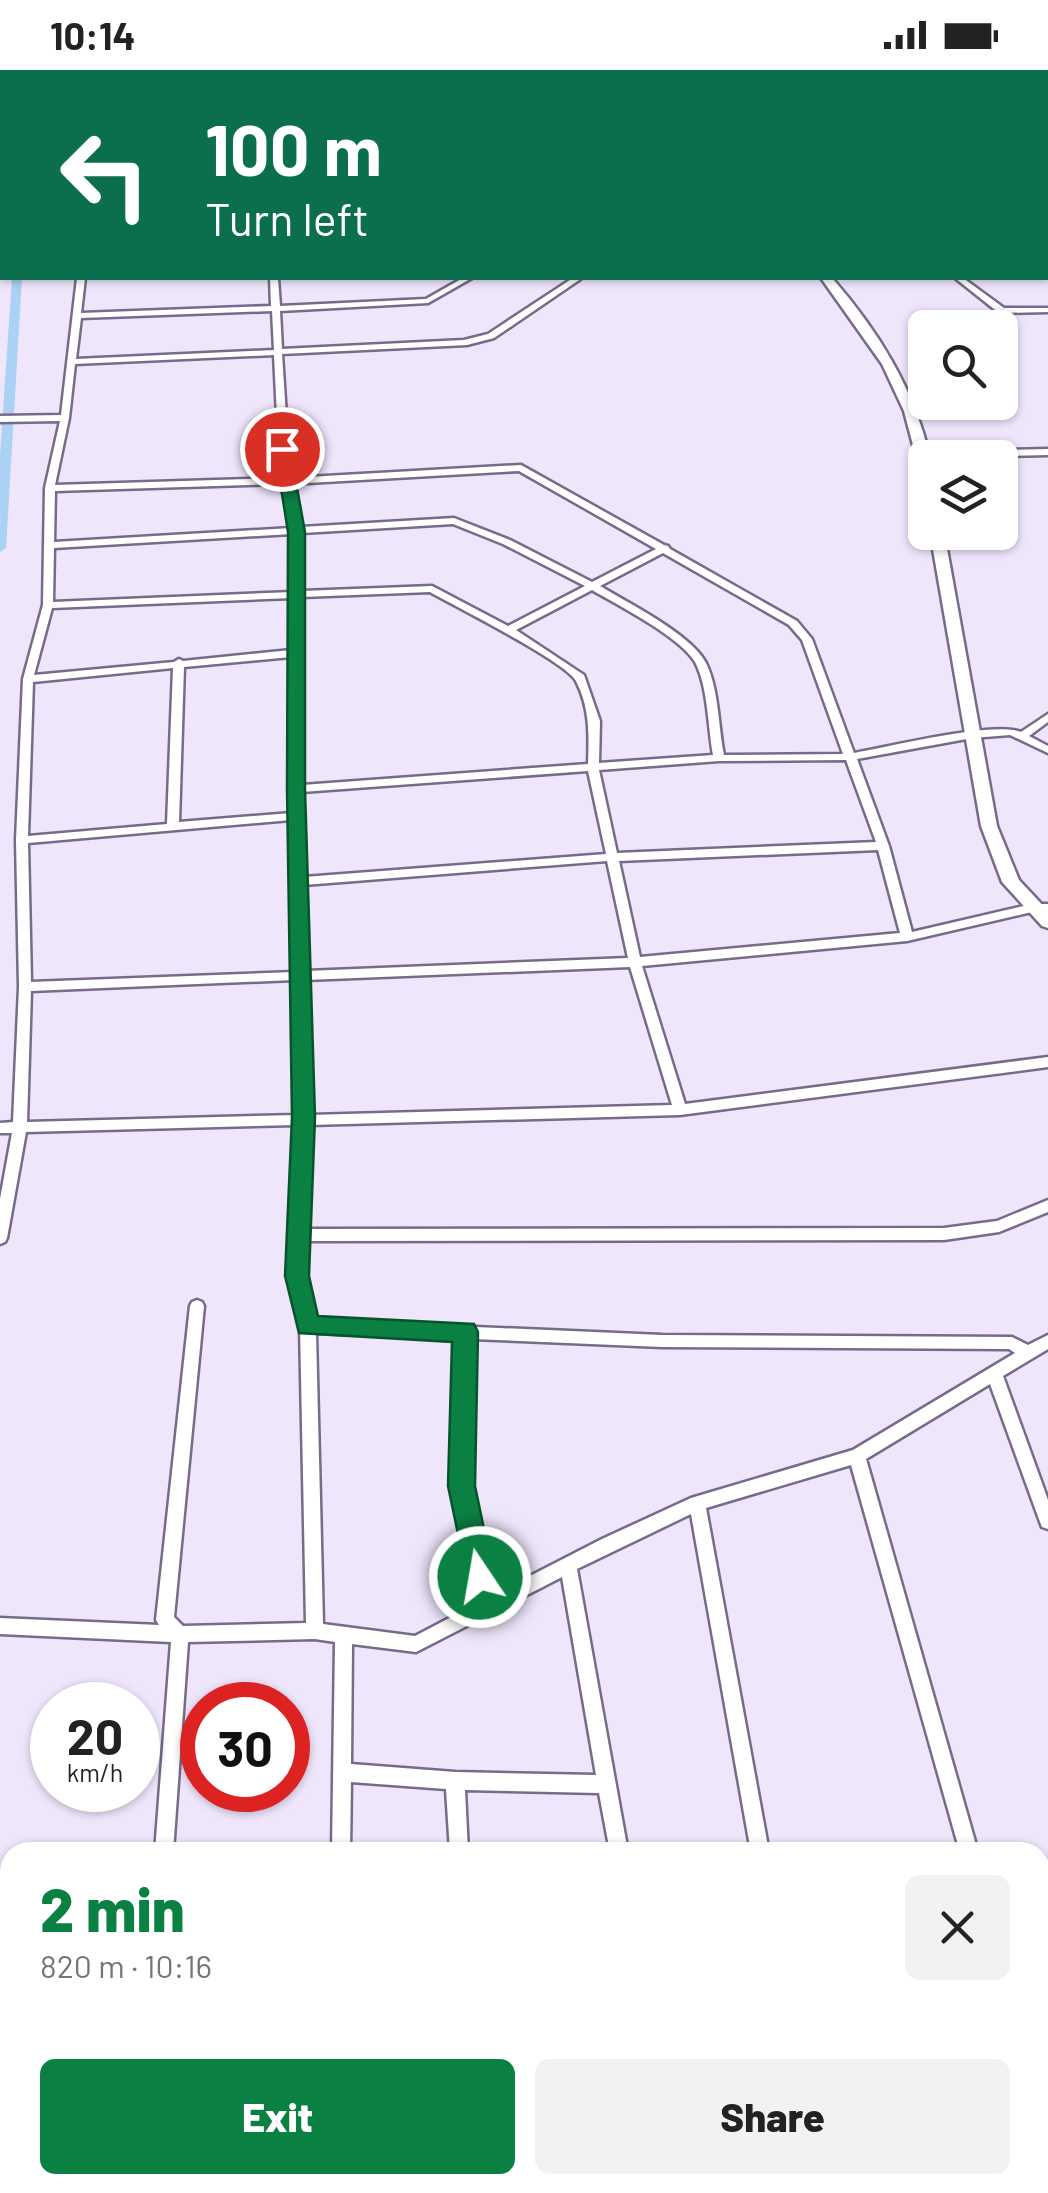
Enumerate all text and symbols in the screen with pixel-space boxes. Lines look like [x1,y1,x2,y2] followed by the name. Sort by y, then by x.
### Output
[50,12,135,58] text: 10:14
[205,106,382,190] text: 100 m
[40,110,170,240] icon: left
[205,191,369,245] text: Turn left
[908,310,1018,550] map controls
[908,310,1018,420] button: search
[240,407,325,492] pin
[255,422,310,477] icon: arrive
[908,440,1018,550] button: layers
[428,1525,532,1629] position arrow
[180,1682,310,1812] speed limit sign: 30
[67,1705,123,1765] text: 20
[67,1757,123,1787] text: km/h
[40,1872,185,1944] text: 2 min
[905,1875,1010,1980] button: close
[40,1946,212,1984] text: 820 m · 10:16
[40,2059,515,2174] button: Exit
[535,2059,1010,2174] button: Share

